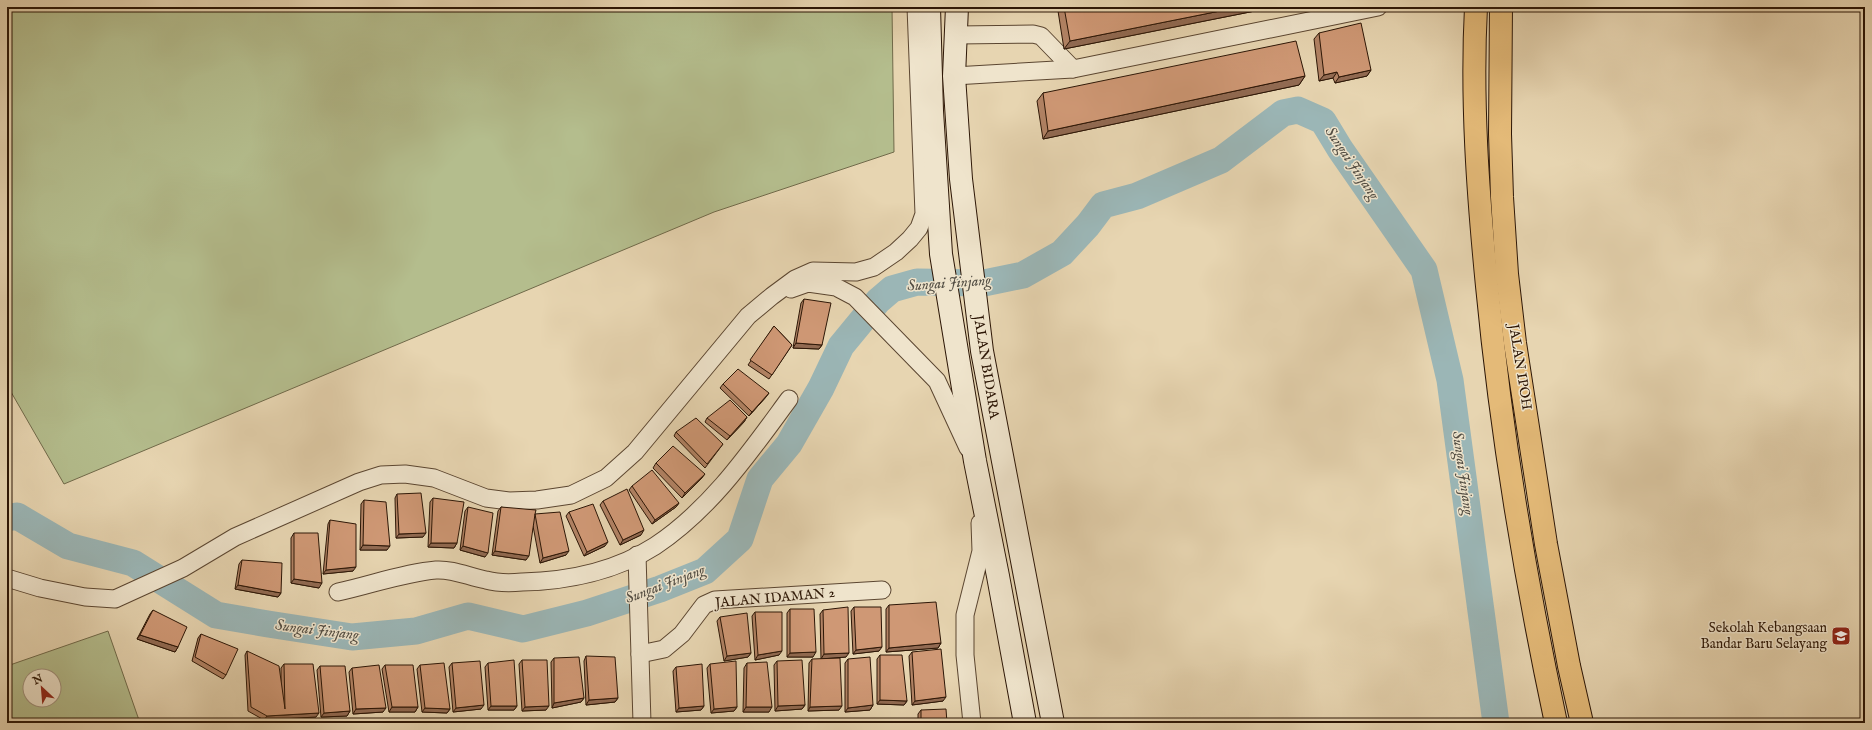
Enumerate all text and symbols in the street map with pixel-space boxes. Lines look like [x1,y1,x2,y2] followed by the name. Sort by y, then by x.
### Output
[1320,123,1384,205] water label: Sungai Jinjang
[906,270,993,296] water label: Sungai Jinjang
[969,312,1003,421] street label: JALAN BIDARA
[1504,321,1536,411] street label: JALAN IPOH
[1447,430,1478,517] water label: Sungai Jinjang
[622,560,709,609] water label: Sungai Jinjang
[712,584,836,612] street label: JALAN IDAMAN 2
[274,615,361,646] water label: Sungai Jinjang
[1701,619,1828,653] place label: Sekolah Kebangsaan Bandar Baru Selayang
[1830,625,1852,647] school or university icon: Sekolah Kebangsaan Bandar Baru Selayang
[22,668,62,708] north arrow
[30,671,46,689] text: N

